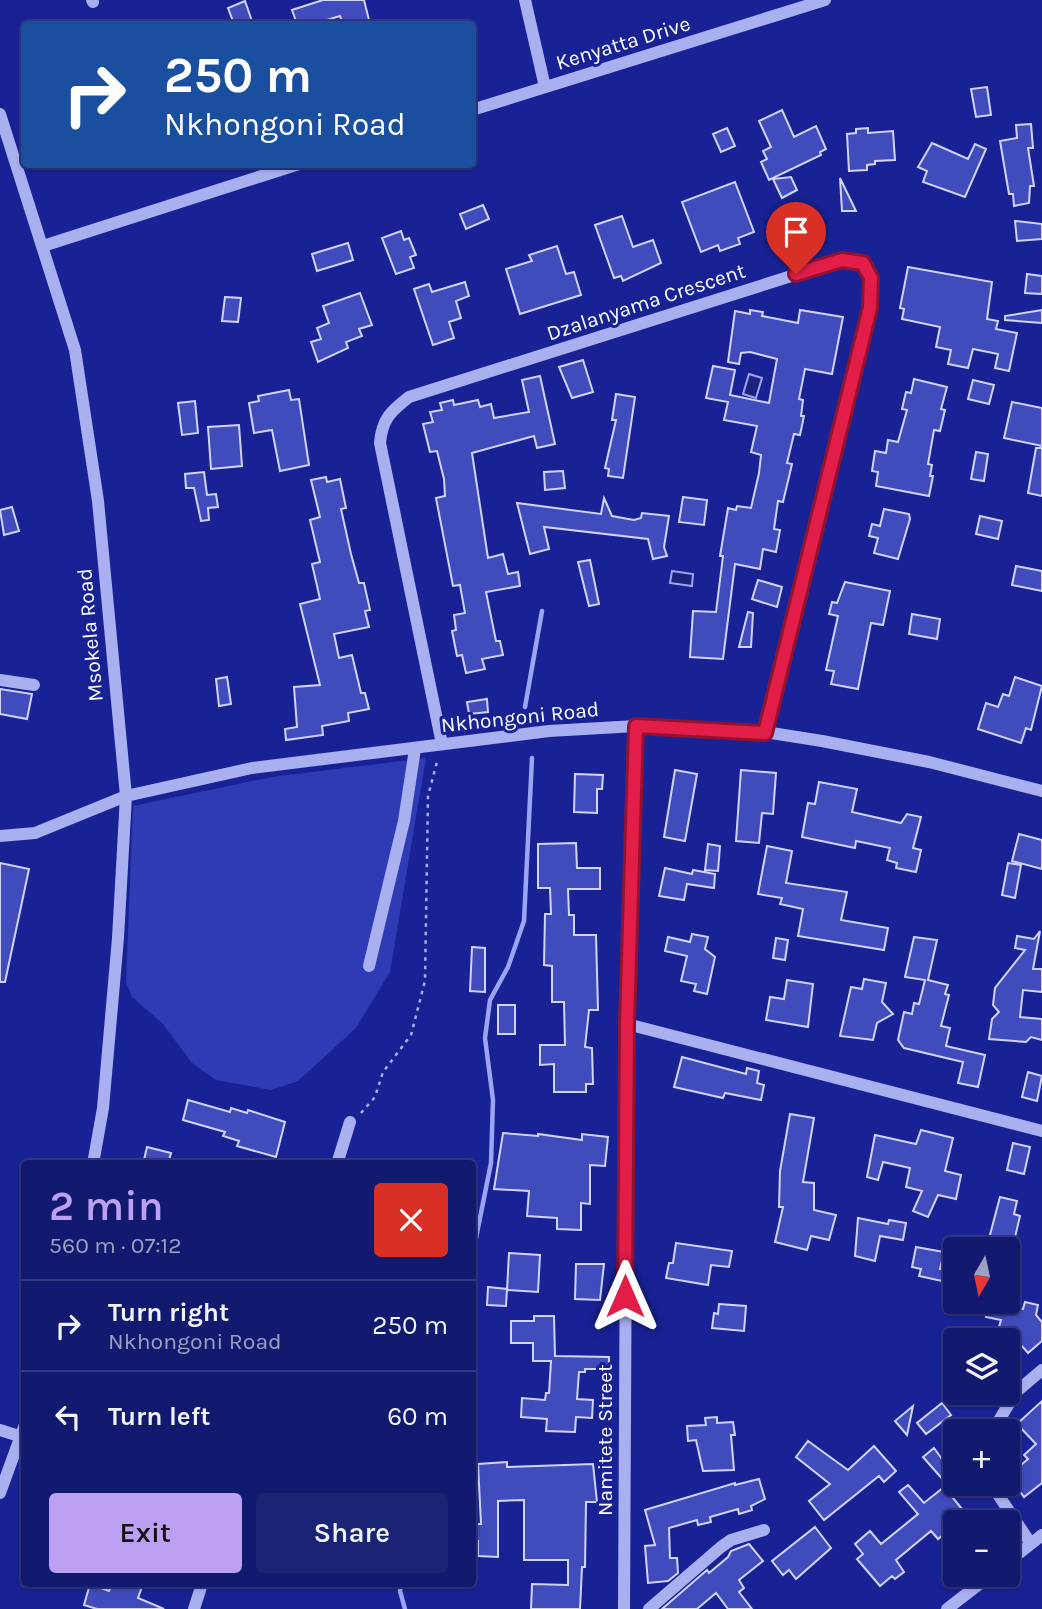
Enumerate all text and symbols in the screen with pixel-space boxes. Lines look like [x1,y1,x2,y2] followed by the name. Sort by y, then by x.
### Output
[553,11,693,75] street label: Kenyatta Drive
[164,47,312,104] text: 250 m
[49,49,140,140] icon: right
[164,106,406,143] text: Nkhongoni Road
[766,202,826,274] pin
[777,213,815,251] icon: arrive
[544,258,748,345] street label: Dzalanyama Crescent
[72,567,108,703] street label: Msokela Road
[440,697,600,737] street label: Nkhongoni Road
[49,1181,164,1231] text: 2 min
[374,1183,448,1257] button: close
[49,1232,182,1259] text: 560 m · 07:12
[943,1237,1020,1314] north arrow
[943,1237,1020,1587] map controls
[588,1259,662,1333] position arrow
[108,1297,229,1328] text: Turn right
[49,1307,87,1345] icon: right
[372,1310,448,1341] text: 250 m
[108,1328,282,1355] text: Nkhongoni Road
[943,1328,1020,1405] button: layers
[593,1364,617,1516] street label: Namitete Street
[49,1398,87,1436] icon: left
[108,1401,210,1432] text: Turn left
[387,1401,448,1432] text: 60 m
[943,1419,1020,1496] button: +
[49,1493,242,1573] button: Exit
[256,1493,448,1573] button: Share
[943,1510,1020,1587] button: −

